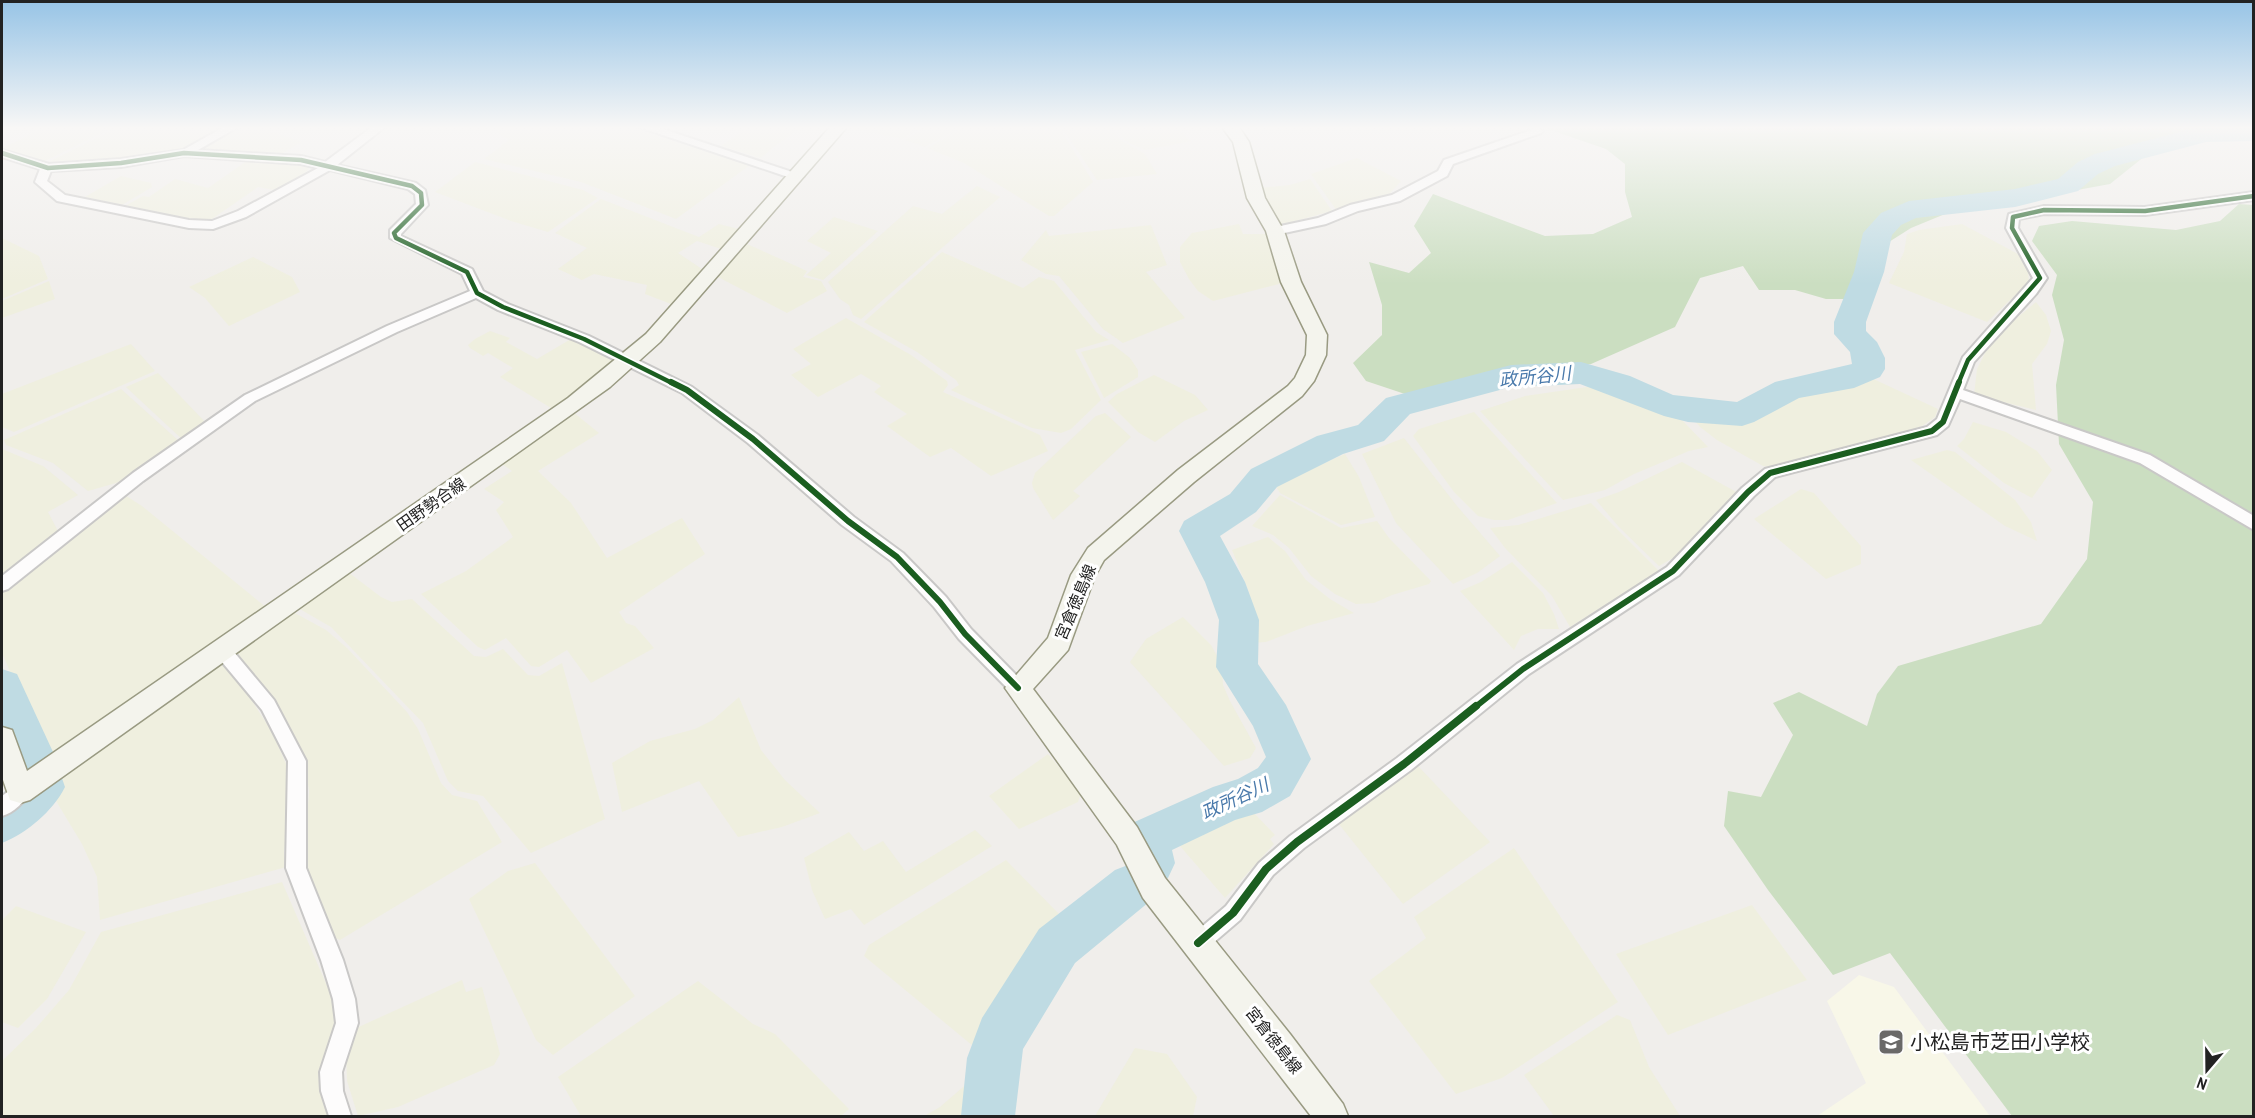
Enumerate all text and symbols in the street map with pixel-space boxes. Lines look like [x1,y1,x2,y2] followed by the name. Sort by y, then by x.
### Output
[1498,360,1574,393] water label: 政所谷川
[392,472,470,536] street label: 田野勢合線
[1049,561,1101,643] street label: 宮倉徳島線
[1197,771,1275,825] water label: 政所谷川
[1241,1002,1307,1078] street label: 宮倉徳島線
[1876,1027,1906,1057] school or university icon: 小松島市芝田小学校
[1910,1028,2090,1055] place label: 小松島市芝田小学校
[2177,1040,2237,1100] north arrow
[2194,1072,2210,1096] text: N

